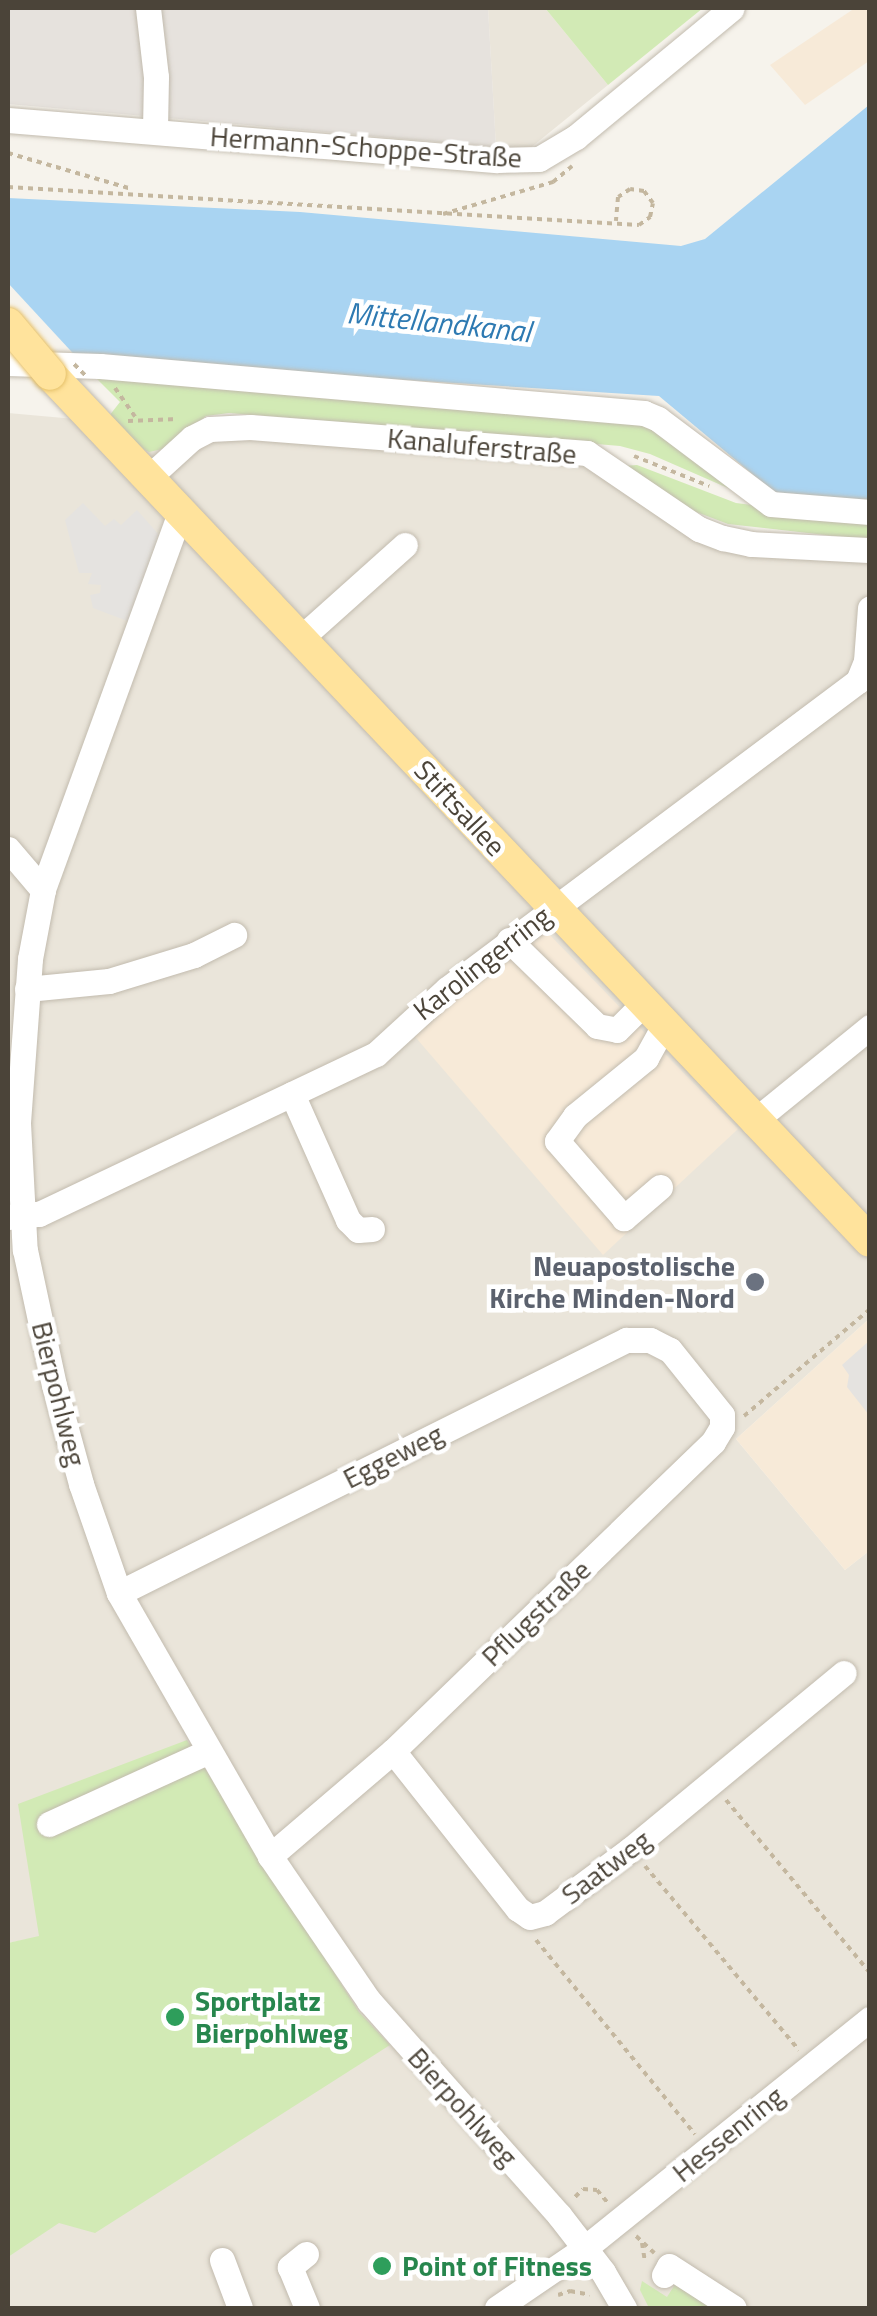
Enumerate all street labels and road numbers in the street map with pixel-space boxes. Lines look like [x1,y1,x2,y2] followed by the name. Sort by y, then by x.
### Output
[209,119,523,175] street label: Hermann-Schoppe-Straße
[386,421,578,471] street label: Kanaluferstraße
[407,753,513,863] street label: Stiftsallee
[407,899,557,1027] street label: Karolingerring
[25,1318,93,1470] street label: Bierpohlweg
[337,1417,449,1495] street label: Eggeweg
[475,1553,597,1673] street label: Pflugstraße
[555,1823,657,1911] street label: Saatweg
[401,2041,525,2173] street label: Bierpohlweg
[666,2079,790,2189] street label: Hessenring

